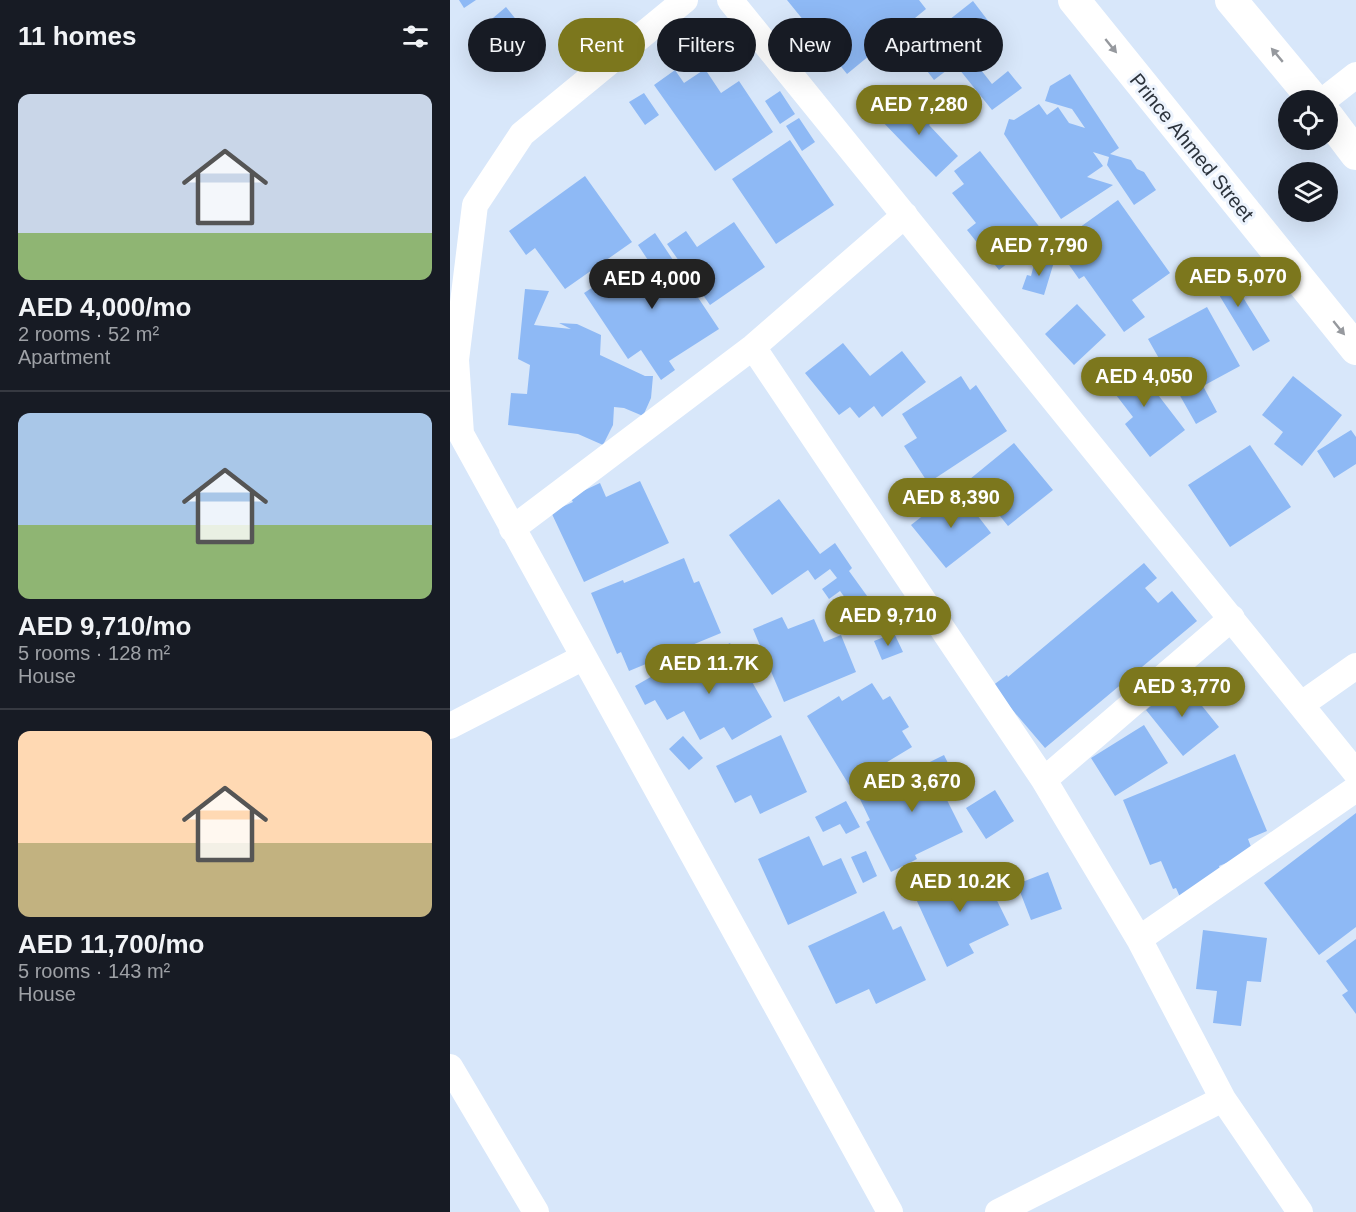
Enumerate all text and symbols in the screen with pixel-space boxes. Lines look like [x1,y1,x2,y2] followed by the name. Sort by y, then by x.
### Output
[468,18,546,72] chip: Buy
[558,18,645,72] chip: Rent
[657,18,756,72] chip: Filters
[768,18,852,72] chip: New
[864,18,1003,72] chip: Apartment
[399,20,432,53] icon: filters
[18,21,137,51] text: 11 homes
[1104,38,1116,53] one-way arrow
[1271,48,1284,63] one-way arrow
[1126,69,1259,226] street label: Prince Ahmed Street
[850,85,988,136] pin: AED 7,280
[1278,90,1338,222] map controls
[1278,90,1338,150] button: locate
[870,93,968,115] text: AED 7,280
[171,133,279,241] icon: home
[1278,162,1338,222] button: layers
[970,226,1108,277] pin: AED 7,790
[990,234,1088,256] text: AED 7,790
[1169,257,1307,308] pin: AED 5,070
[583,259,721,310] pin: AED 4,000
[1189,265,1287,287] text: AED 5,070
[603,267,701,289] text: AED 4,000
[18,292,191,322] text: AED 4,000/mo
[1332,320,1345,336] one-way arrow
[18,323,159,345] text: 2 rooms · 52 m²
[18,346,110,368] text: Apartment
[1075,357,1213,408] pin: AED 4,050
[1095,365,1193,387] text: AED 4,050
[171,452,279,560] icon: home
[882,478,1020,529] pin: AED 8,390
[902,486,1000,508] text: AED 8,390
[819,596,957,647] pin: AED 9,710
[839,604,937,626] text: AED 9,710
[18,611,191,641] text: AED 9,710/mo
[18,642,170,664] text: 5 rooms · 128 m²
[640,644,778,695] pin: AED 11.7K
[659,652,759,674] text: AED 11.7K
[18,665,76,687] text: House
[1113,667,1251,718] pin: AED 3,770
[1133,675,1231,697] text: AED 3,770
[843,762,981,813] pin: AED 3,670
[171,770,279,878] icon: home
[863,770,961,792] text: AED 3,670
[891,862,1029,913] pin: AED 10.2K
[909,870,1011,892] text: AED 10.2K
[18,929,204,959] text: AED 11,700/mo
[18,960,170,982] text: 5 rooms · 143 m²
[18,983,76,1005] text: House

